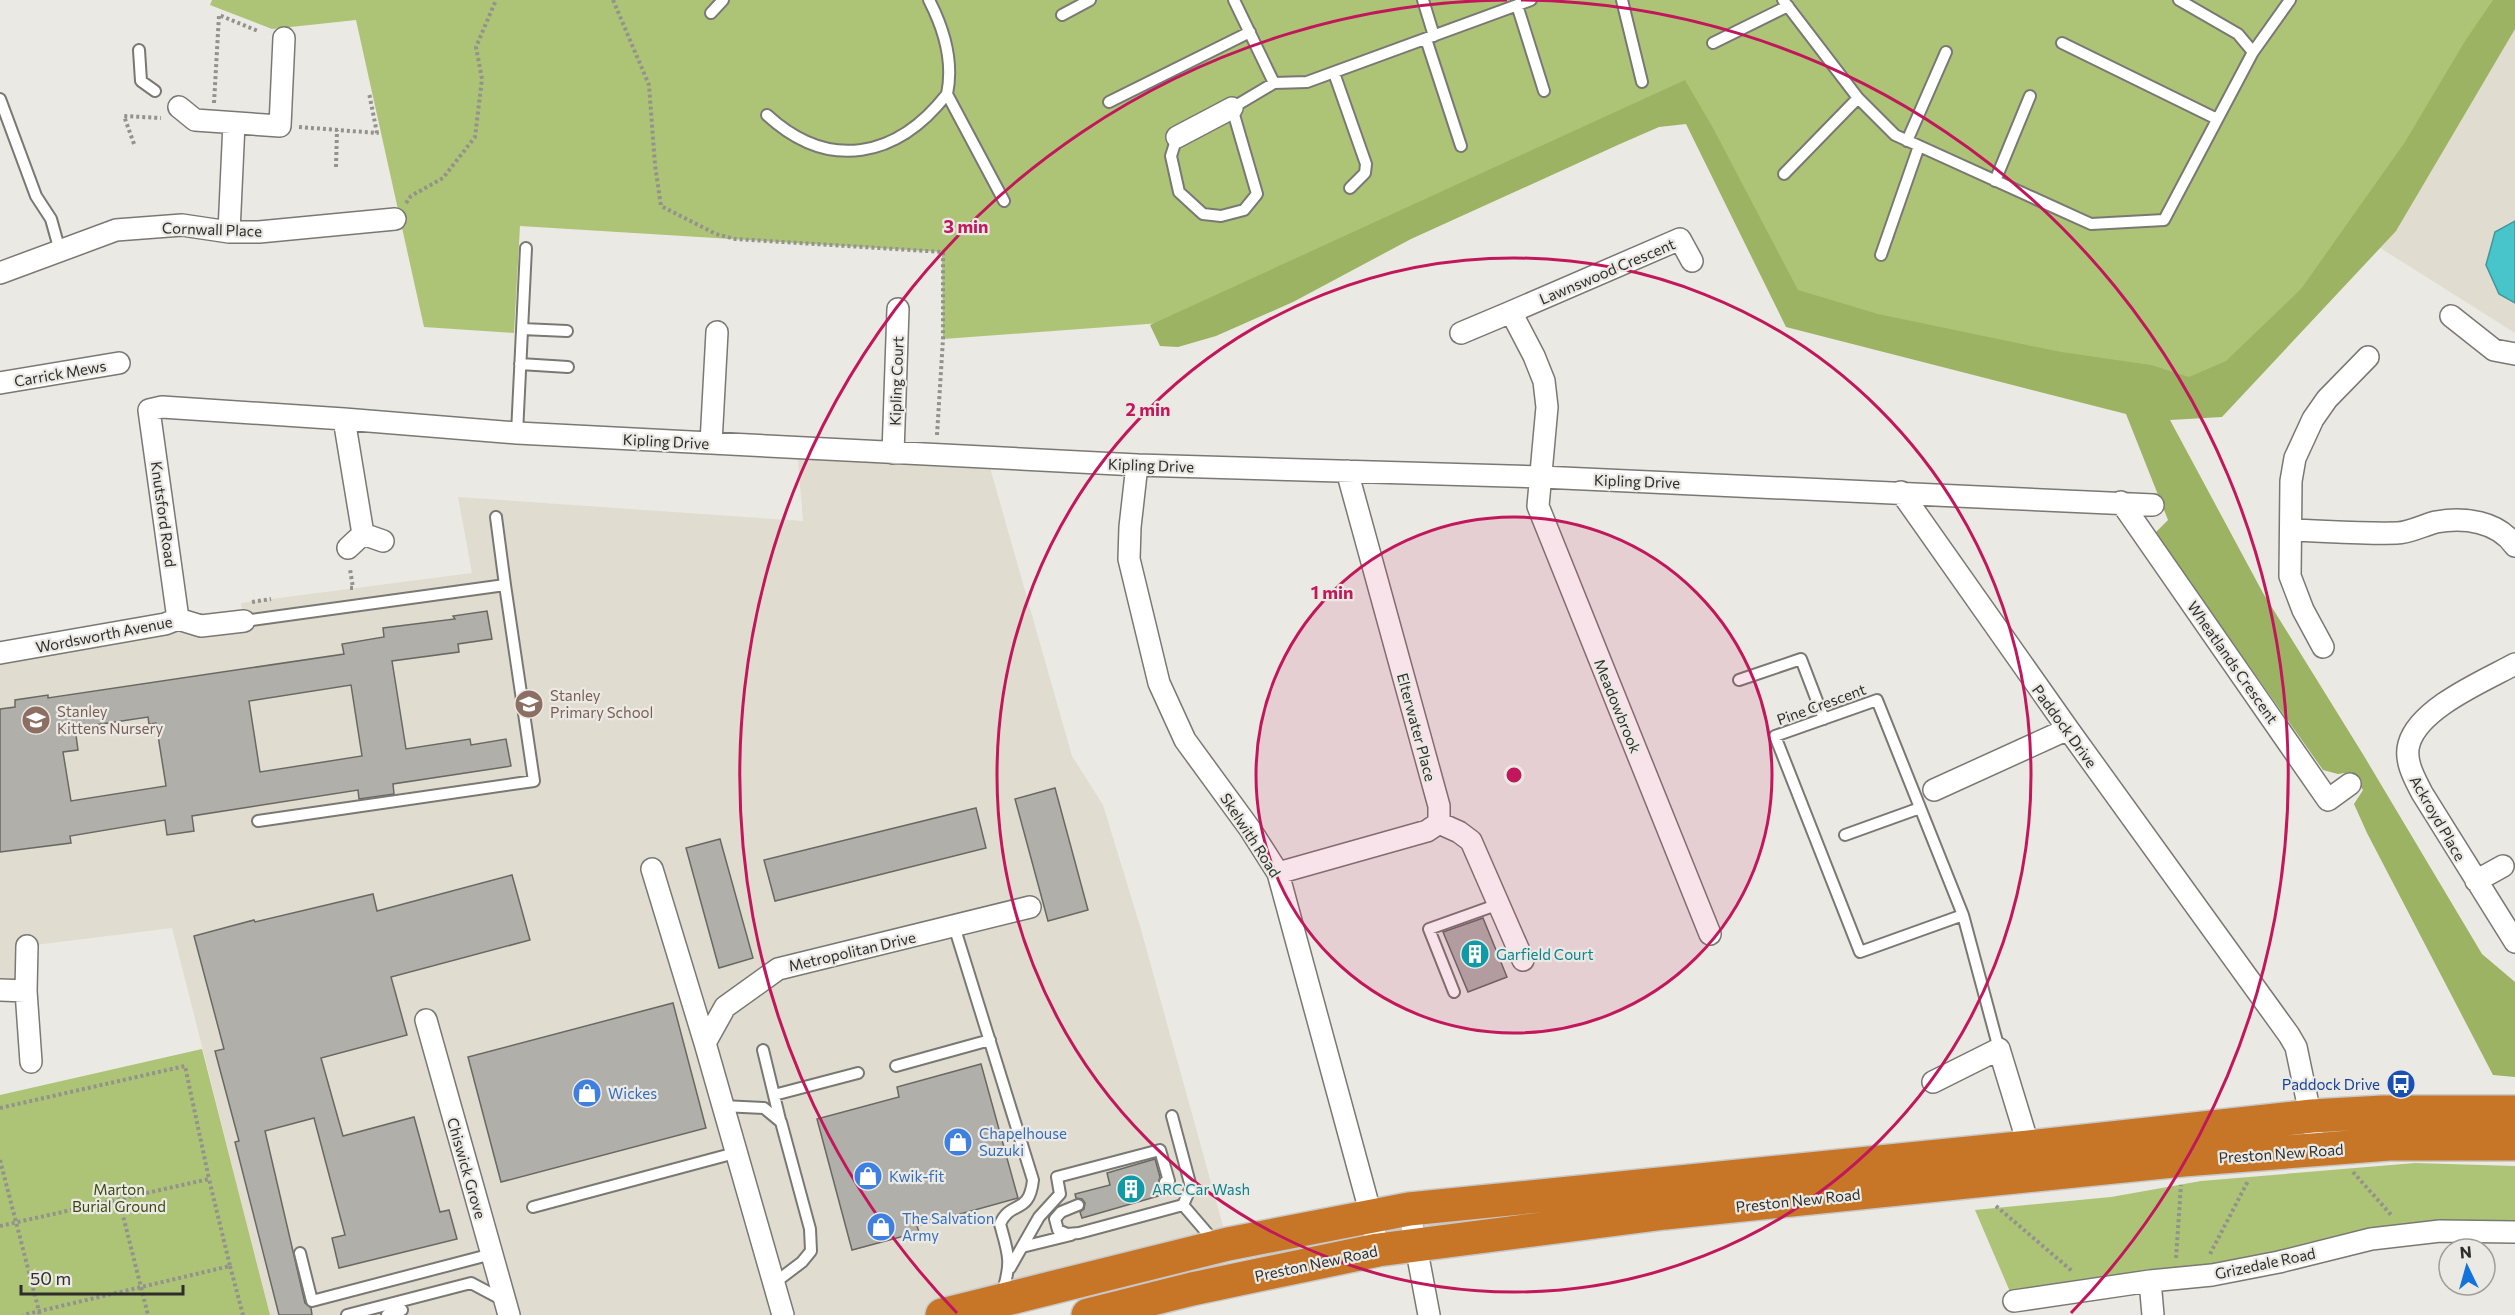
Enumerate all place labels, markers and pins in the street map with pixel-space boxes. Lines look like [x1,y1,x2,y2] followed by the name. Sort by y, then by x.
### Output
[550,686,653,721] place label: Stanley Primary School
[513,688,545,720] school or university icon: Stanley Primary School
[57,702,163,737] place label: Stanley Kittens Nursery
[20,704,52,736] school or university icon: Stanley Kittens Nursery
[1504,765,1524,785] centre of rings
[1459,938,1491,970] building icon: Garfield Court
[1496,945,1594,963] place label: Garfield Court
[2385,1068,2417,1100] bus stop icon: Paddock Drive
[2282,1075,2380,1093] place label: Paddock Drive
[571,1077,603,1109] shop icon: Wickes
[608,1084,657,1102] place label: Wickes
[979,1124,1067,1159] place label: Chapelhouse Suzuki
[942,1126,974,1158] shop icon: Chapelhouse Suzuki
[852,1160,884,1192] shop icon: Kwik-fit
[889,1167,945,1185] place label: Kwik-fit
[1115,1173,1147,1205] building icon: ARC Car Wash
[1152,1180,1250,1198] place label: ARC Car Wash
[902,1209,994,1244] place label: The Salvation Army
[865,1211,897,1243] shop icon: The Salvation Army

